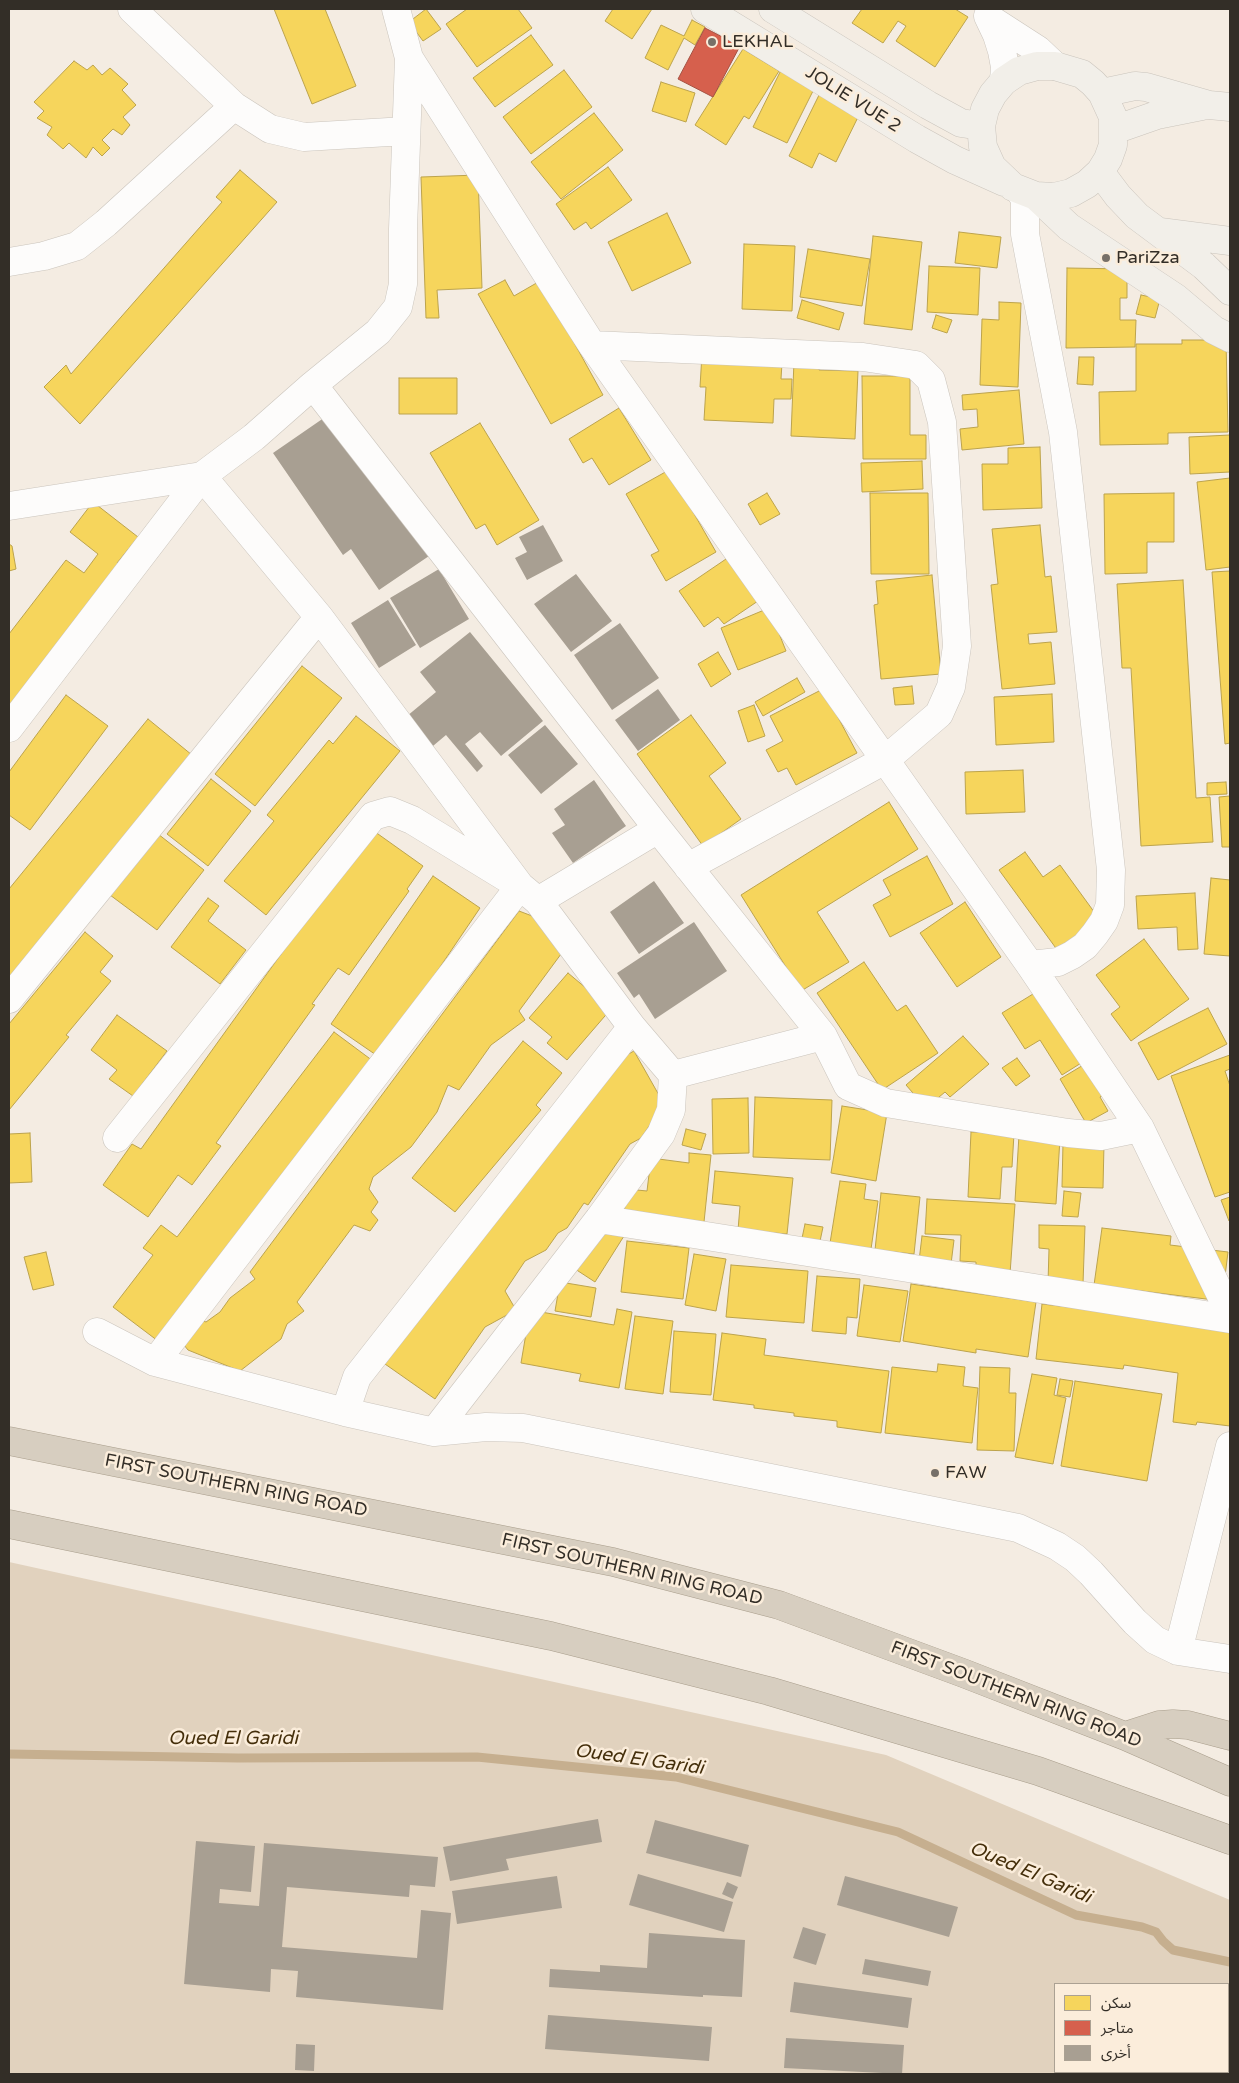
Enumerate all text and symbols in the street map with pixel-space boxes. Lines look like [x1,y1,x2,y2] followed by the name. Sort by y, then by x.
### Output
[722,31,793,53] place label: LEKHAL
[706,36,718,48] marker: LEKHAL
[801,62,905,138] street label: JOLIE VUE 2
[1116,247,1180,269] place label: PariZza
[1100,252,1112,264] marker: PariZza
[103,1450,369,1522] street label: FIRST SOUTHERN RING ROAD
[945,1462,987,1484] place label: FAW
[929,1467,941,1479] marker: FAW
[499,1529,765,1611] street label: FIRST SOUTHERN RING ROAD
[887,1637,1145,1753] street label: FIRST SOUTHERN RING ROAD
[168,1728,298,1750] water label: Oued El Garidi
[573,1740,705,1780] water label: Oued El Garidi
[966,1837,1094,1909] water label: Oued El Garidi
[1054,1983,1229,2073] legend
[1101,1994,1131,2012] text: سكن
[1101,2019,1134,2037] text: متاجر
[1101,2044,1131,2062] text: أخرى

